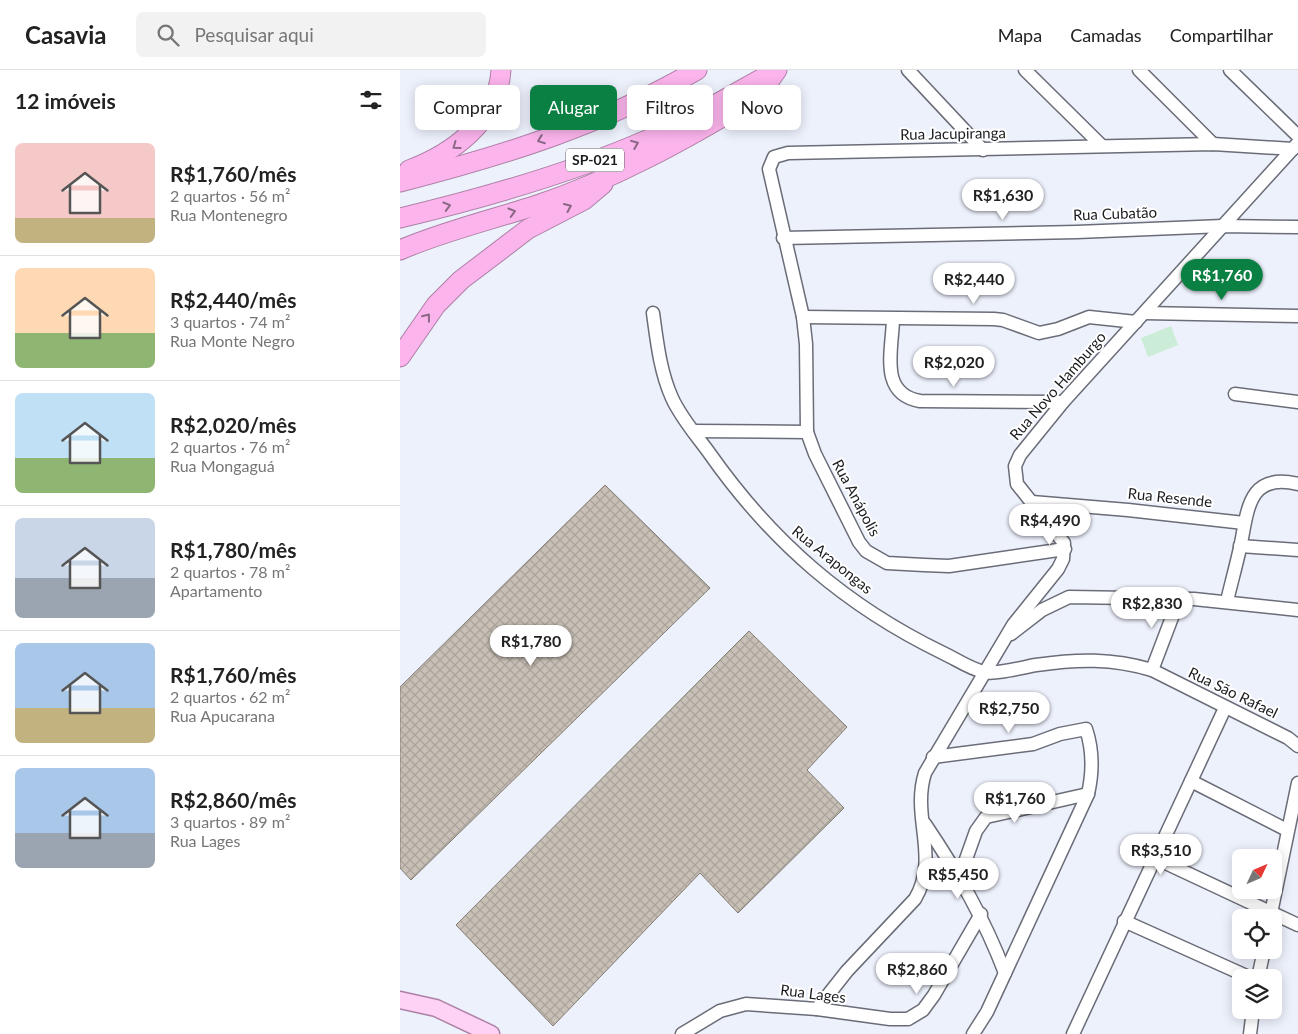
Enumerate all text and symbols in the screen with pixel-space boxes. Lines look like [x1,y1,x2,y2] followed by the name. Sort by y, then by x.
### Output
[136,12,486,57] search box
[25,20,106,49] text: Casavia
[154,21,182,49] icon: search
[194,23,314,46] text: Pesquisar aqui
[998,24,1042,46] text: Mapa
[1070,24,1142,46] text: Camadas
[1170,24,1273,46] text: Compartilhar
[415,85,520,130] chip: Comprar
[530,85,617,130] chip: Alugar
[627,85,713,130] chip: Filtros
[723,85,801,130] chip: Novo
[357,86,385,114] icon: filters
[15,88,116,113] text: 12 imóveis
[900,123,1006,143] street label: Rua Jacupiranga
[537,134,546,145] one-way arrow
[453,140,462,148] one-way arrow
[630,140,639,151] one-way arrow
[566,148,624,172] road number: SP-021
[170,161,297,186] text: R$1,760/mês
[55,163,115,223] icon: home
[957,178,1049,221] pin: R$1,630
[973,185,1033,204] text: R$1,630
[170,186,290,205] text: 2 quartos · 56 m²
[443,202,451,212] one-way arrow
[563,203,572,214] one-way arrow
[1073,203,1157,223] street label: Rua Cubatão
[170,205,288,224] text: Rua Montenegro
[508,207,516,217] one-way arrow
[1176,258,1268,301] pin: R$1,760
[928,262,1020,305] pin: R$2,440
[1192,265,1252,284] text: R$1,760
[944,269,1004,288] text: R$2,440
[170,287,297,312] text: R$2,440/mês
[55,288,115,348] icon: home
[170,312,290,331] text: 3 quartos · 74 m²
[422,314,430,323] one-way arrow
[1005,328,1109,443] street label: Rua Novo Hamburgo
[170,331,295,350] text: Rua Monte Negro
[908,346,1000,388] pin: R$2,020
[924,352,984,371] text: R$2,020
[170,412,297,437] text: R$2,020/mês
[55,413,115,473] icon: home
[170,437,290,456] text: 2 quartos · 76 m²
[170,456,275,475] text: Rua Mongaguá
[829,456,885,539] street label: Rua Anápolis
[1127,484,1213,510] street label: Rua Resende
[1004,504,1096,546] pin: R$4,490
[1020,510,1080,529] text: R$4,490
[789,521,876,597] street label: Rua Arapongas
[170,537,297,562] text: R$1,780/mês
[55,538,115,598] icon: home
[170,562,290,581] text: 2 quartos · 78 m²
[170,581,262,600] text: Apartamento
[1106,586,1198,629] pin: R$2,830
[1122,593,1182,612] text: R$2,830
[485,624,577,667] pin: R$1,780
[501,631,561,650] text: R$1,780
[170,662,297,687] text: R$1,760/mês
[55,663,115,723] icon: home
[1186,663,1281,722] street label: Rua São Rafael
[170,687,290,706] text: 2 quartos · 62 m²
[963,692,1055,734] pin: R$2,750
[979,698,1039,717] text: R$2,750
[170,706,275,725] text: Rua Apucarana
[969,782,1061,824] pin: R$1,760
[170,787,297,812] text: R$2,860/mês
[55,788,115,848] icon: home
[985,788,1045,807] text: R$1,760
[170,812,290,831] text: 3 quartos · 89 m²
[170,831,240,850] text: Rua Lages
[1115,834,1207,876] pin: R$3,510
[1131,840,1191,859] text: R$3,510
[1232,849,1282,899] north arrow
[1232,849,1282,1019] map controls
[912,858,1004,900] pin: R$5,450
[928,864,988,883] text: R$5,450
[1232,909,1282,959] button: locate
[871,952,963,995] pin: R$2,860
[887,959,947,978] text: R$2,860
[1232,969,1282,1019] button: layers
[779,980,847,1006] street label: Rua Lages

